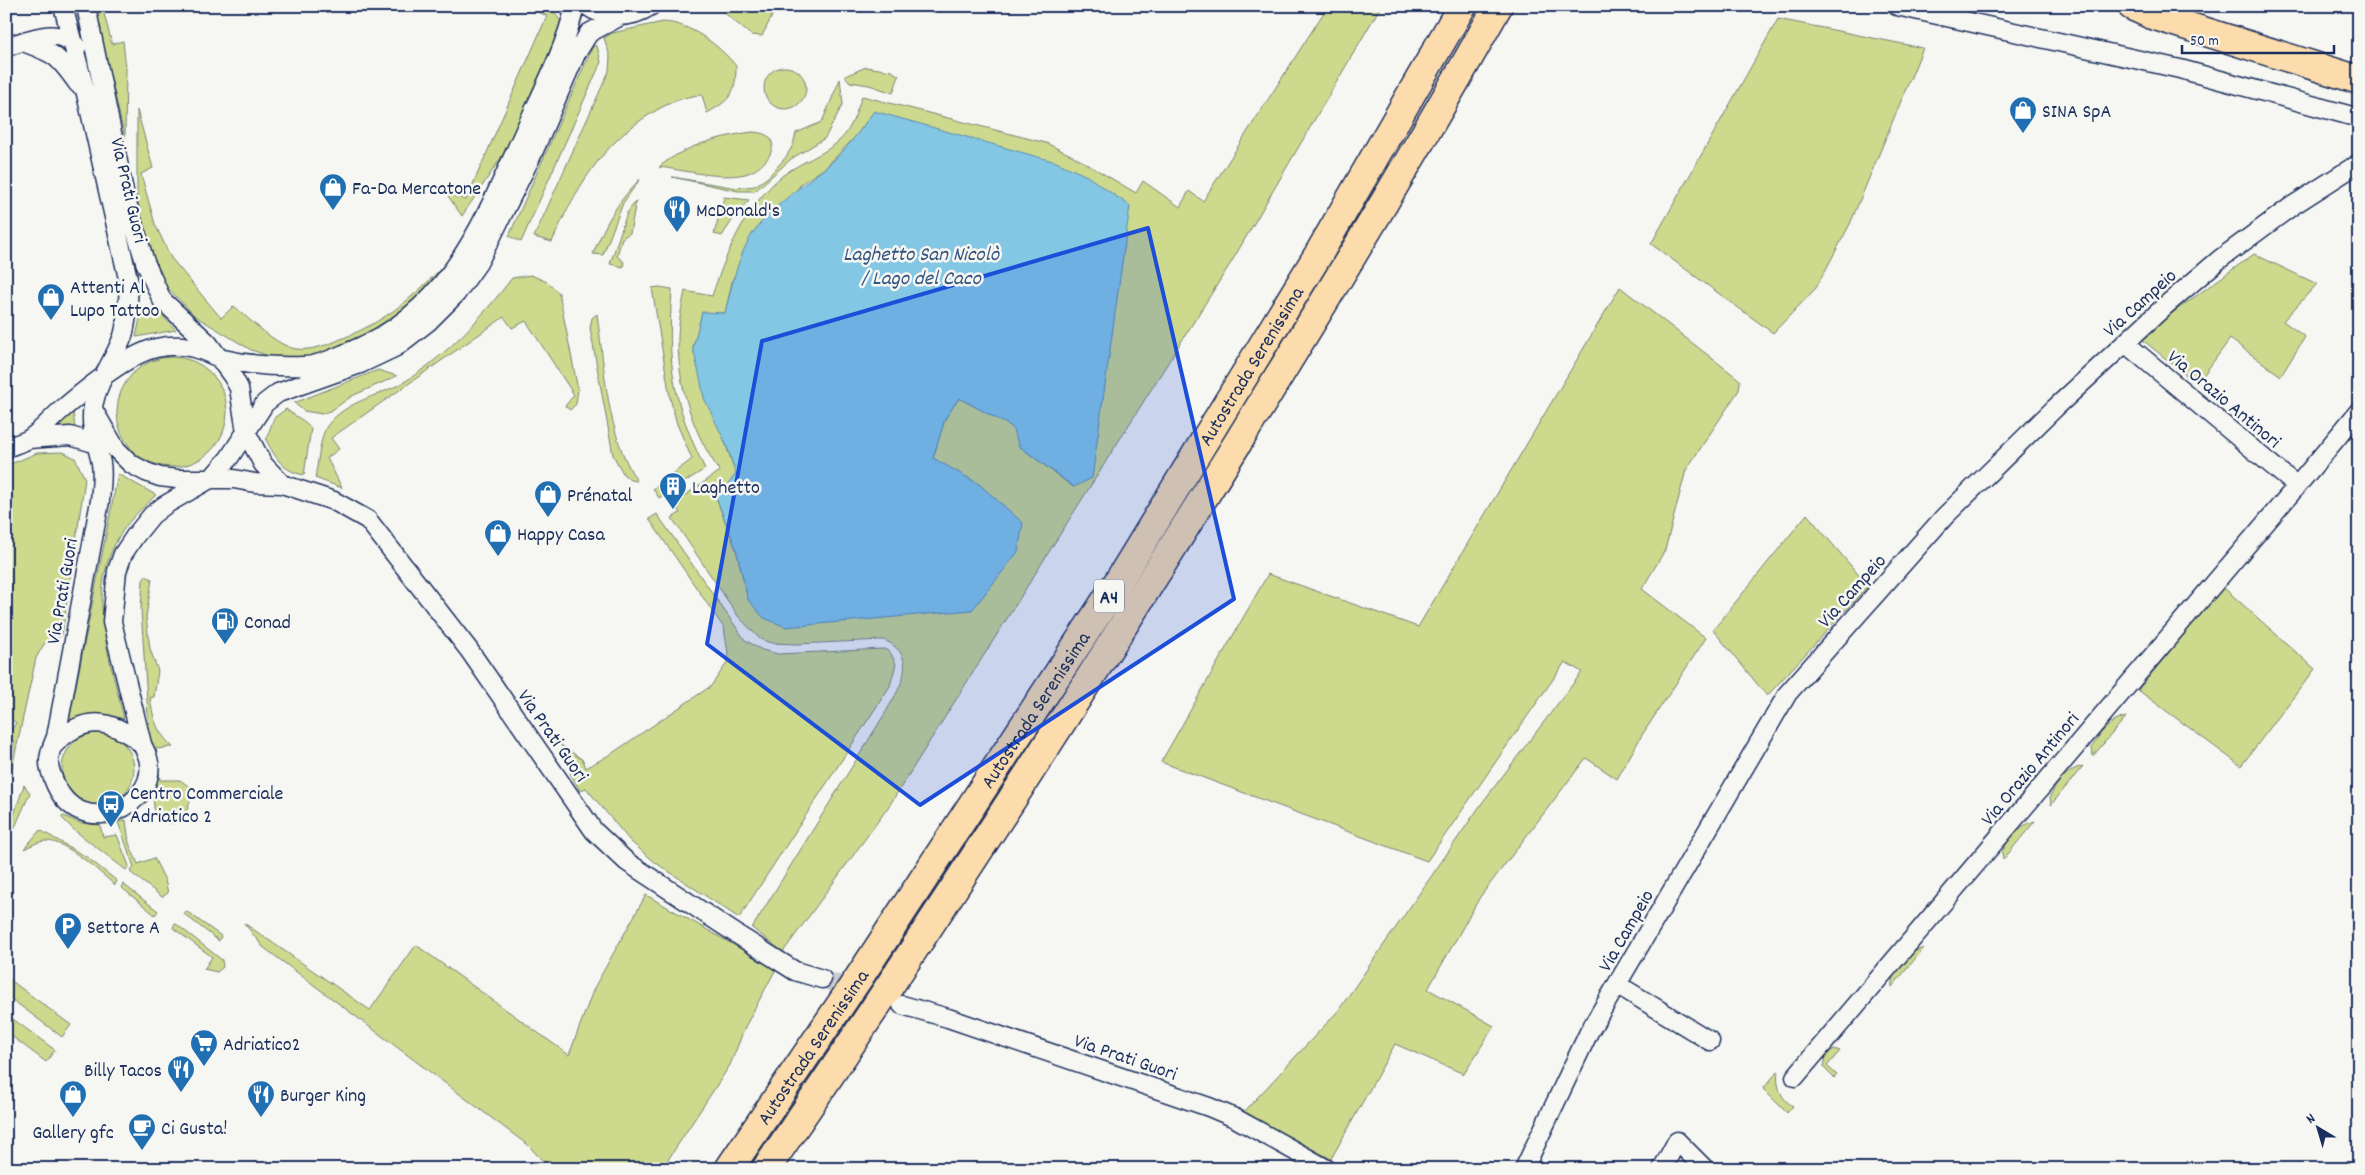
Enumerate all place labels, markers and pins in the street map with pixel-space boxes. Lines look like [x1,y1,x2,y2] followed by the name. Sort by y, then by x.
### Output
[2008,95,2038,134] shop icon: SINA SpA
[2042,99,2111,127] place label: SINA SpA
[318,172,348,211] shop icon: Fa-Da Mercatone
[352,176,481,204] place label: Fa-Da Mercatone
[662,194,692,233] restaurant icon: McDonald's
[696,198,780,226] place label: McDonald's
[70,275,160,326] place label: Attenti Al Lupo Tattoo
[36,282,66,321] shop icon: Attenti Al Lupo Tattoo
[658,471,688,510] building icon: Laghetto
[692,475,760,503] place label: Laghetto
[533,479,563,518] shop icon: Prénatal
[567,483,632,511] place label: Prénatal
[483,518,513,557] shop icon: Happy Casa
[517,522,605,550] place label: Happy Casa
[210,606,240,645] fuel station icon: Conad
[244,610,291,638] place label: Conad
[130,781,284,832] place label: Centro Commerciale Adriatico 2
[96,789,126,828] bus stop icon: Centro Commerciale Adriatico 2
[53,911,83,950] parking icon: Settore A
[87,915,160,943] place label: Settore A
[189,1028,219,1067] supermarket icon: Adriatico2
[223,1032,300,1060] place label: Adriatico2
[166,1054,196,1093] restaurant icon: Billy Tacos
[84,1058,162,1086] place label: Billy Tacos
[58,1079,88,1118] shop icon: Gallery gfc
[246,1079,276,1118] restaurant icon: Burger King
[280,1083,366,1111] place label: Burger King
[127,1112,157,1151] cafe icon: Ci Gusta!
[161,1116,227,1144] place label: Ci Gusta!
[32,1120,114,1148] place label: Gallery gfc

